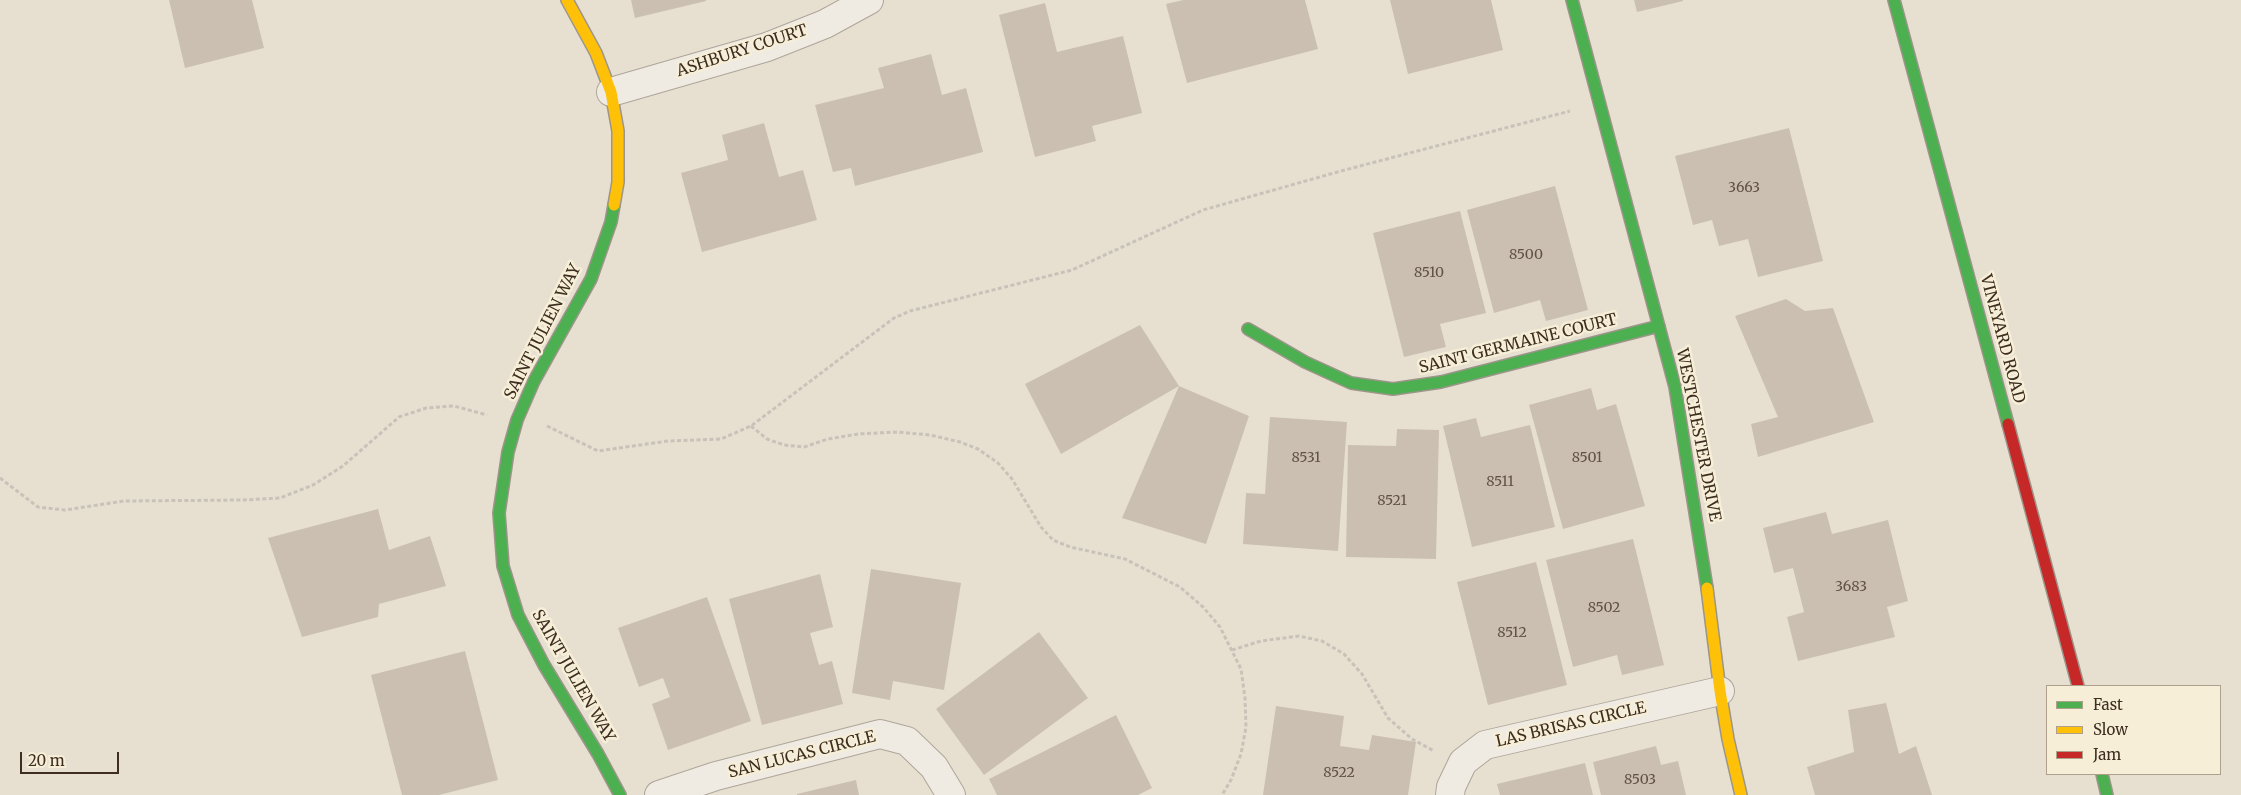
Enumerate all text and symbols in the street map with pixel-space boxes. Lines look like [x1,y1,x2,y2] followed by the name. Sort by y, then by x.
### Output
[674,21,810,81] street label: ASHBURY COURT
[1728,180,1760,196] house number: 3663
[1509,247,1543,263] house number: 8500
[501,261,585,403] street label: SAINT JULIEN WAY
[1414,265,1444,281] house number: 8510
[1976,273,2028,405] street label: VINEYARD ROAD
[1417,310,1619,378] street label: SAINT GERMAINE COURT
[1672,347,1724,523] street label: WESTCHESTER DRIVE
[1291,450,1321,466] house number: 8531
[1572,450,1602,466] house number: 8501
[1486,474,1514,490] house number: 8511
[1377,493,1407,509] house number: 8521
[1835,579,1867,595] house number: 3683
[1588,600,1620,616] house number: 8502
[527,607,619,745] street label: SAINT JULIEN WAY
[1497,625,1527,641] house number: 8512
[2046,685,2221,775] legend
[2093,695,2123,714] text: Fast
[1494,698,1648,752] street label: LAS BRISAS CIRCLE
[2093,720,2128,739] text: Slow
[726,727,878,783] street label: SAN LUCAS CIRCLE
[22,742,121,774] scale bar
[2093,745,2121,764] text: Jam
[28,751,65,770] text: 20 m
[1323,765,1355,781] house number: 8522
[1624,772,1656,788] house number: 8503

